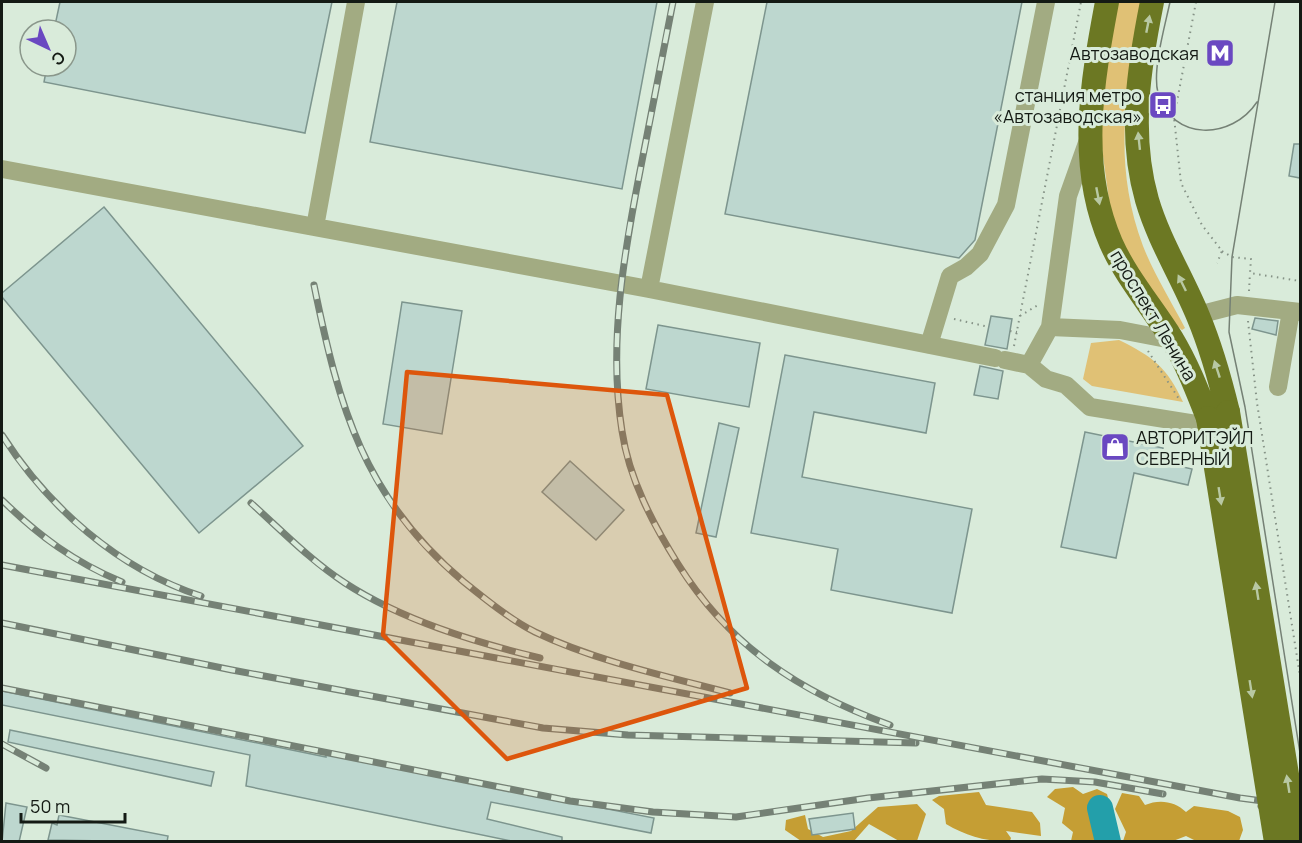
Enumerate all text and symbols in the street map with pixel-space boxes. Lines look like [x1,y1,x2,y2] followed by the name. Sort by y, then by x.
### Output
[1144,15,1153,34] one-way arrow
[18,18,78,78] north arrow
[1204,37,1236,69] metro station icon: Автозаводская
[1070,41,1199,65] place label: Автозаводская
[46,47,70,71] text: С
[993,83,1142,128] place label: станция метро «Автозаводская»
[1147,89,1179,121] bus stop icon: станция метро «Автозаводская»
[1134,131,1143,150] one-way arrow
[1094,187,1103,206] one-way arrow
[1105,245,1203,385] street label: проспект Ленина
[1177,274,1187,291] one-way arrow
[1212,360,1221,378] one-way arrow
[1136,425,1253,470] place label: АВТОРИТЭЙЛ СЕВЕРНЫЙ
[1099,431,1131,463] shop icon: АВТОРИТЭЙЛ СЕВЕРНЫЙ
[1216,487,1225,506] one-way arrow
[1252,582,1261,601] one-way arrow
[1247,679,1256,698] one-way arrow
[1283,774,1292,793] one-way arrow
[21,786,124,824] scale bar
[30,794,70,818] text: 50 m

